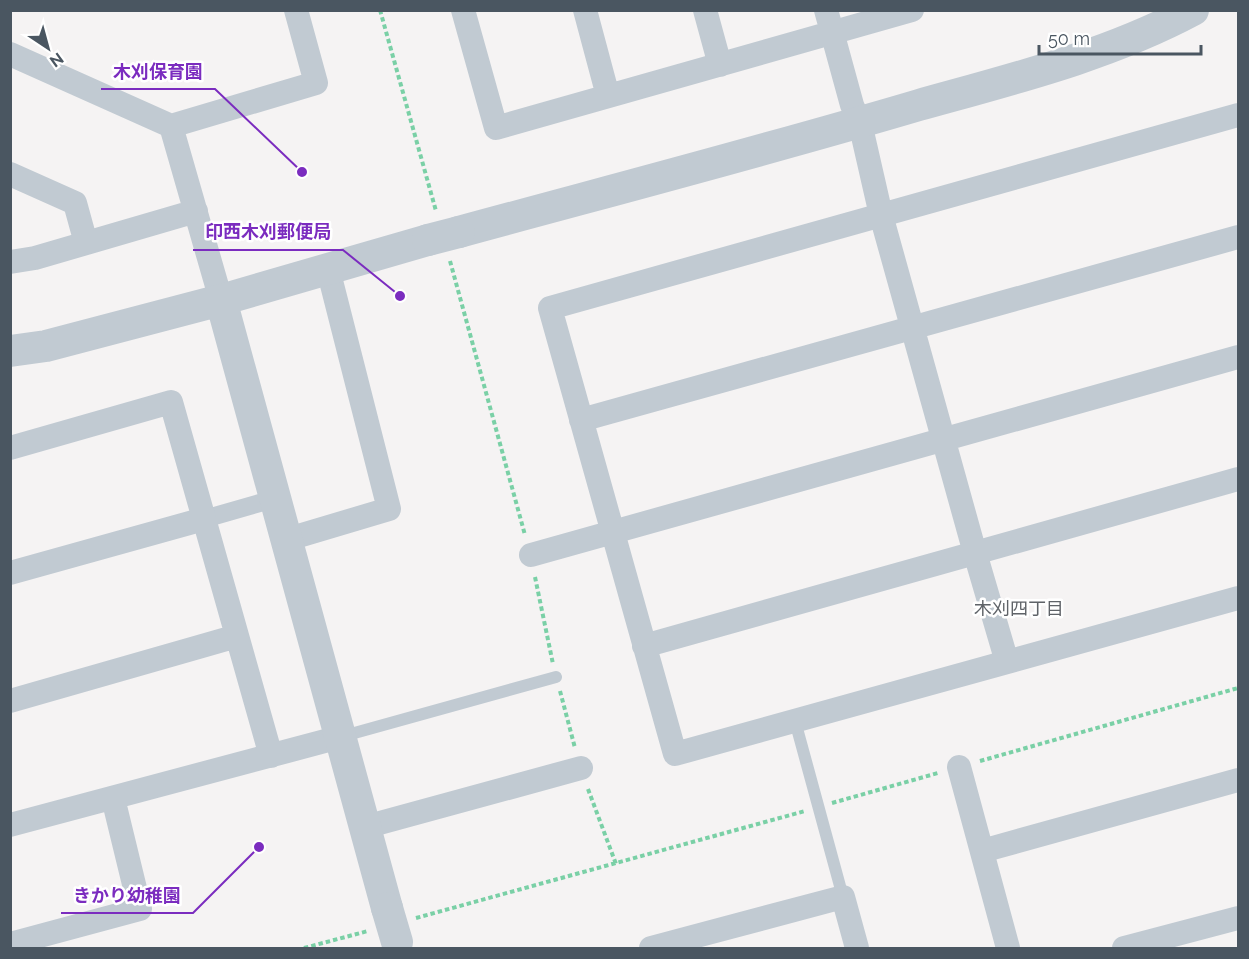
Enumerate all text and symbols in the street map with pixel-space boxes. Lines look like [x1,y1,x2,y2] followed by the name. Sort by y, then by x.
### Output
[18,18,78,78] north arrow
[1039,18,1201,56] scale bar
[1048,28,1090,49] text: 50 m
[46,48,67,71] text: N
[101,53,215,89] callout: 木刈保育園
[113,61,203,82] text: 木刈保育園
[193,214,343,250] callout: 印西木刈郵便局
[205,221,331,242] text: 印西木刈郵便局
[974,598,1064,619] district label: 木刈四丁目
[61,877,193,913] callout: きかり幼稚園
[73,885,181,906] text: きかり幼稚園

